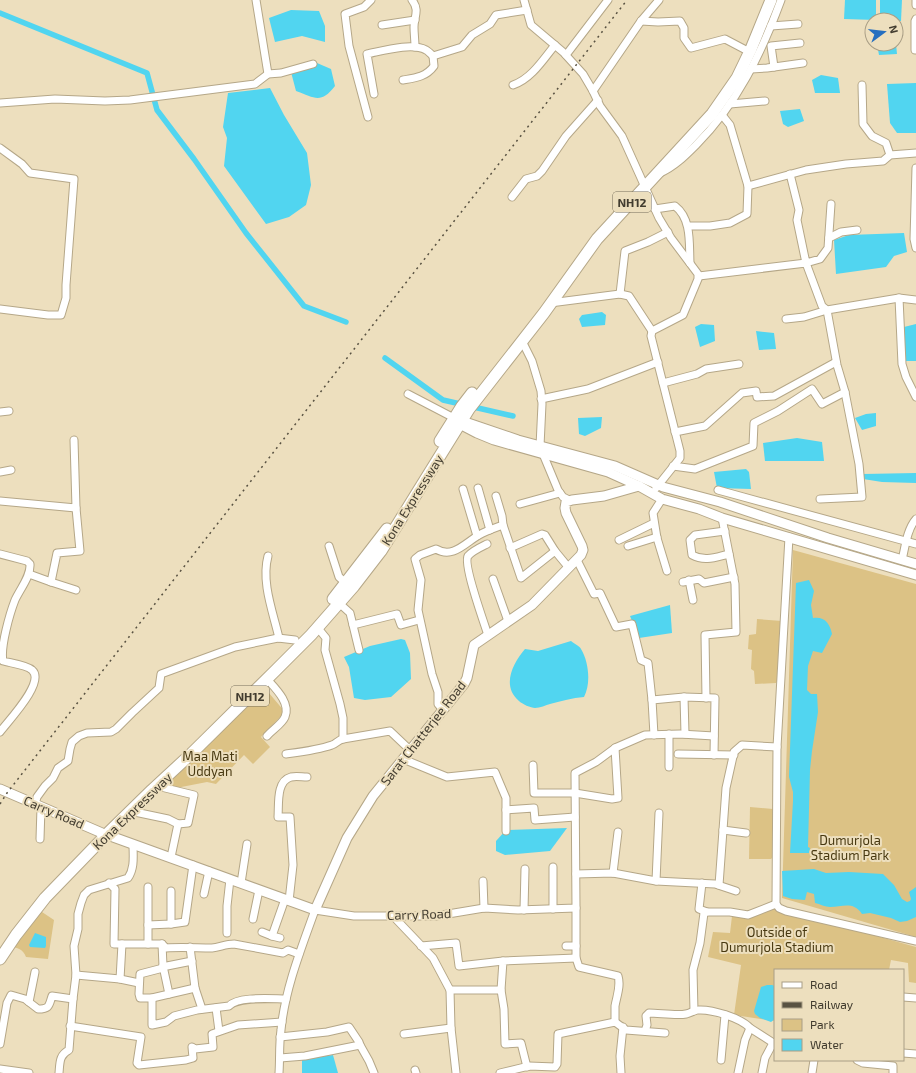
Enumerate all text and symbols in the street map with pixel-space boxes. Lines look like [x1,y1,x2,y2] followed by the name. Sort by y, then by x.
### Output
[864,12,904,52] north arrow
[887,24,901,35] text: N
[613,192,651,212] road number: NH12
[378,452,446,548] street label: Kona Expressway
[377,677,469,789] street label: Sarat Chatterjee Road
[231,686,269,706] road number: NH12
[182,748,238,779] park label: Maa Mati Uddyan
[89,769,175,853] street label: Kona Expressway
[21,792,87,832] street label: Carry Road
[811,832,890,863] park label: Dumurjola Stadium Park
[387,905,451,923] street label: Carry Road
[720,924,834,955] park label: Outside of Dumurjola Stadium
[774,969,904,1061] legend
[810,977,838,991] text: Road
[810,997,854,1011] text: Railway
[810,1017,835,1031] text: Park
[810,1037,844,1051] text: Water

